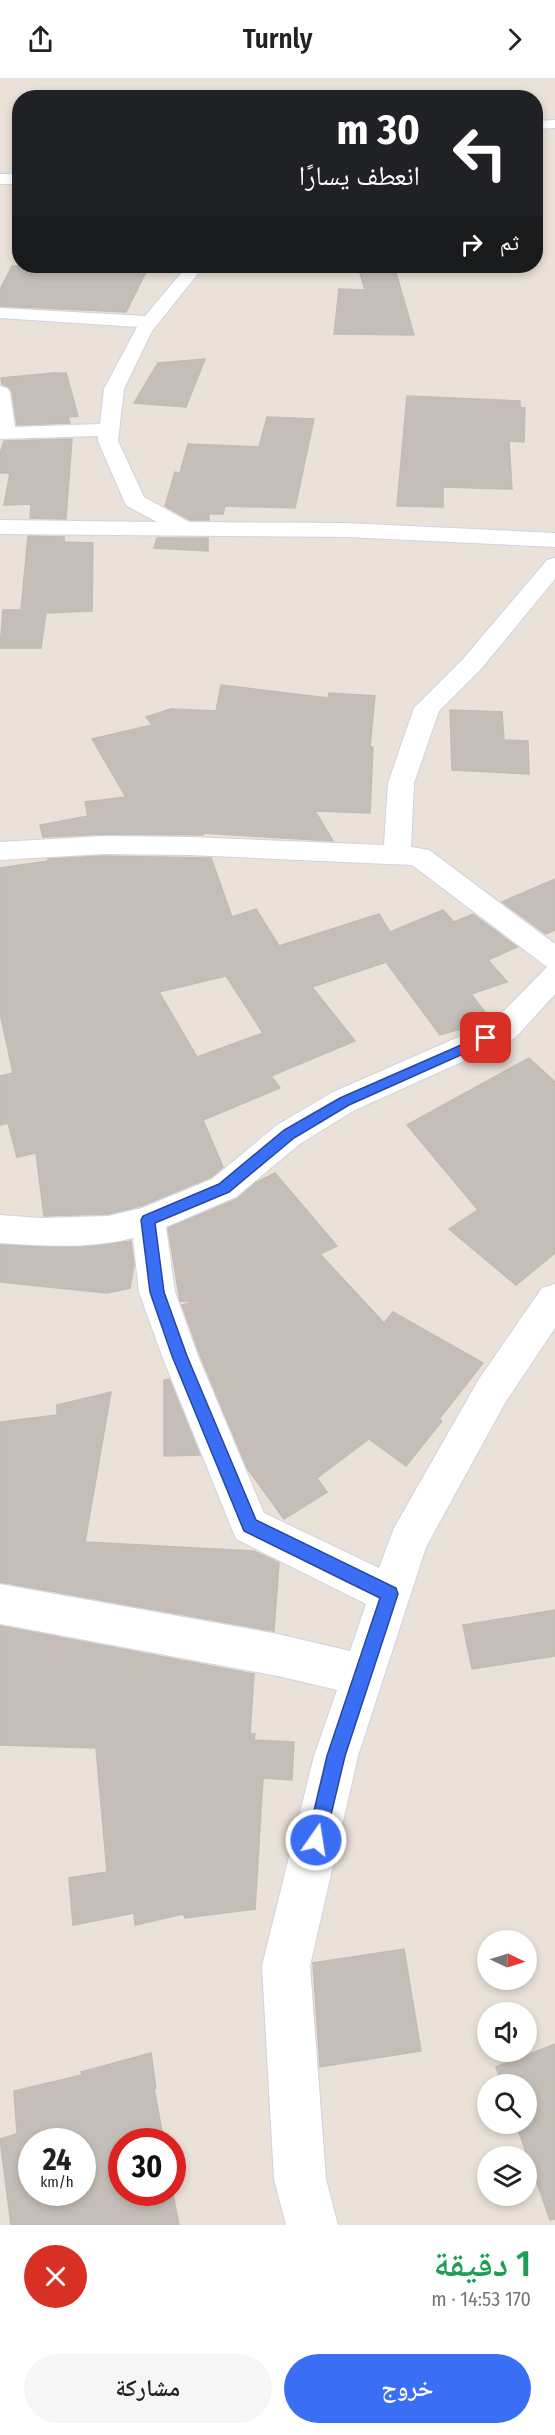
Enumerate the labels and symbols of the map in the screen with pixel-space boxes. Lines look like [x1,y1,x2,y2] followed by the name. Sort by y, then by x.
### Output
[460,1012,511,1063] pin
[284,1808,348,1872] position arrow
[477,1930,537,1990] north arrow
[108,2128,186,2206] speed limit sign: 30

